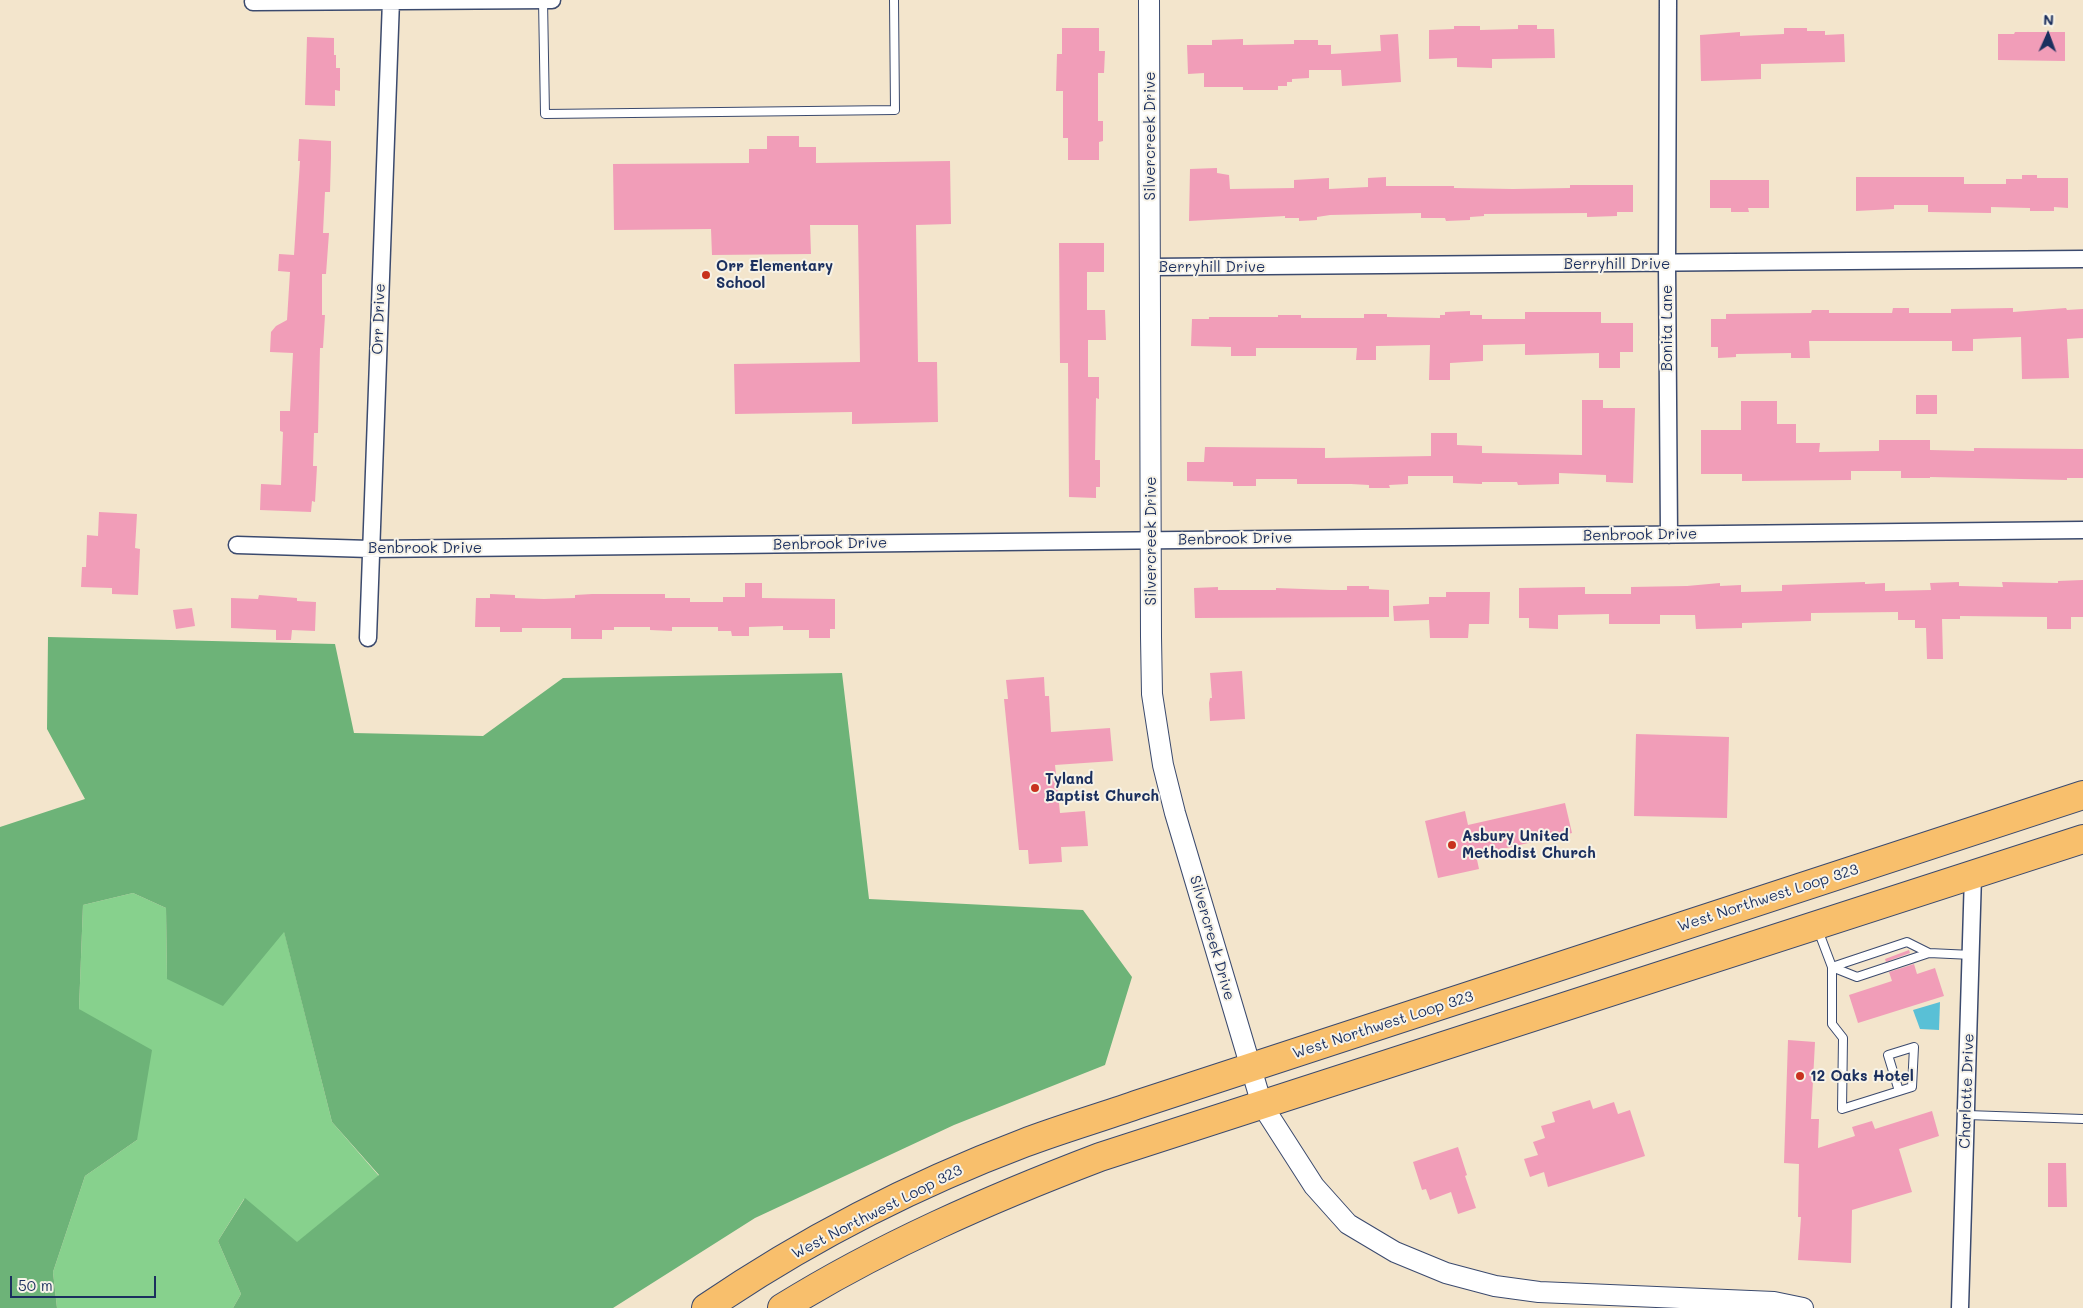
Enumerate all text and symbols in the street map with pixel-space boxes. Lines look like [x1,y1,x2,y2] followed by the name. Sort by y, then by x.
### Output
[2023,10,2073,60] north arrow
[2043,10,2054,29] text: N
[1141,72,1159,200] street label: Silvercreek Drive
[1564,255,1670,273] street label: Berryhill Drive
[716,257,833,292] place label: Orr Elementary School
[1159,258,1265,276] street label: Berryhill Drive
[700,269,712,281] marker: Orr Elementary School
[369,283,389,355] street label: Orr Drive
[1658,285,1676,371] street label: Bonita Lane
[1142,477,1160,605] street label: Silvercreek Drive
[1583,525,1697,545] street label: Benbrook Drive
[1178,529,1292,549] street label: Benbrook Drive
[773,534,887,554] street label: Benbrook Drive
[368,539,482,557] street label: Benbrook Drive
[1045,770,1159,805] place label: Tyland Baptist Church
[1029,782,1041,794] marker: Tyland Baptist Church
[1462,827,1596,862] place label: Asbury United Methodist Church
[1446,839,1458,851] marker: Asbury United Methodist Church
[1675,860,1861,936] street label: West Northwest Loop 323
[1186,874,1238,1002] street label: Silvercreek Drive
[1290,987,1476,1063] street label: West Northwest Loop 323
[1956,1033,1978,1149] street label: Charlotte Drive
[1810,1067,1914,1085] place label: 12 Oaks Hotel
[1794,1070,1806,1082] marker: 12 Oaks Hotel
[789,1161,965,1263] street label: West Northwest Loop 323
[12,1266,159,1298] scale bar
[18,1275,53,1295] text: 50 m

